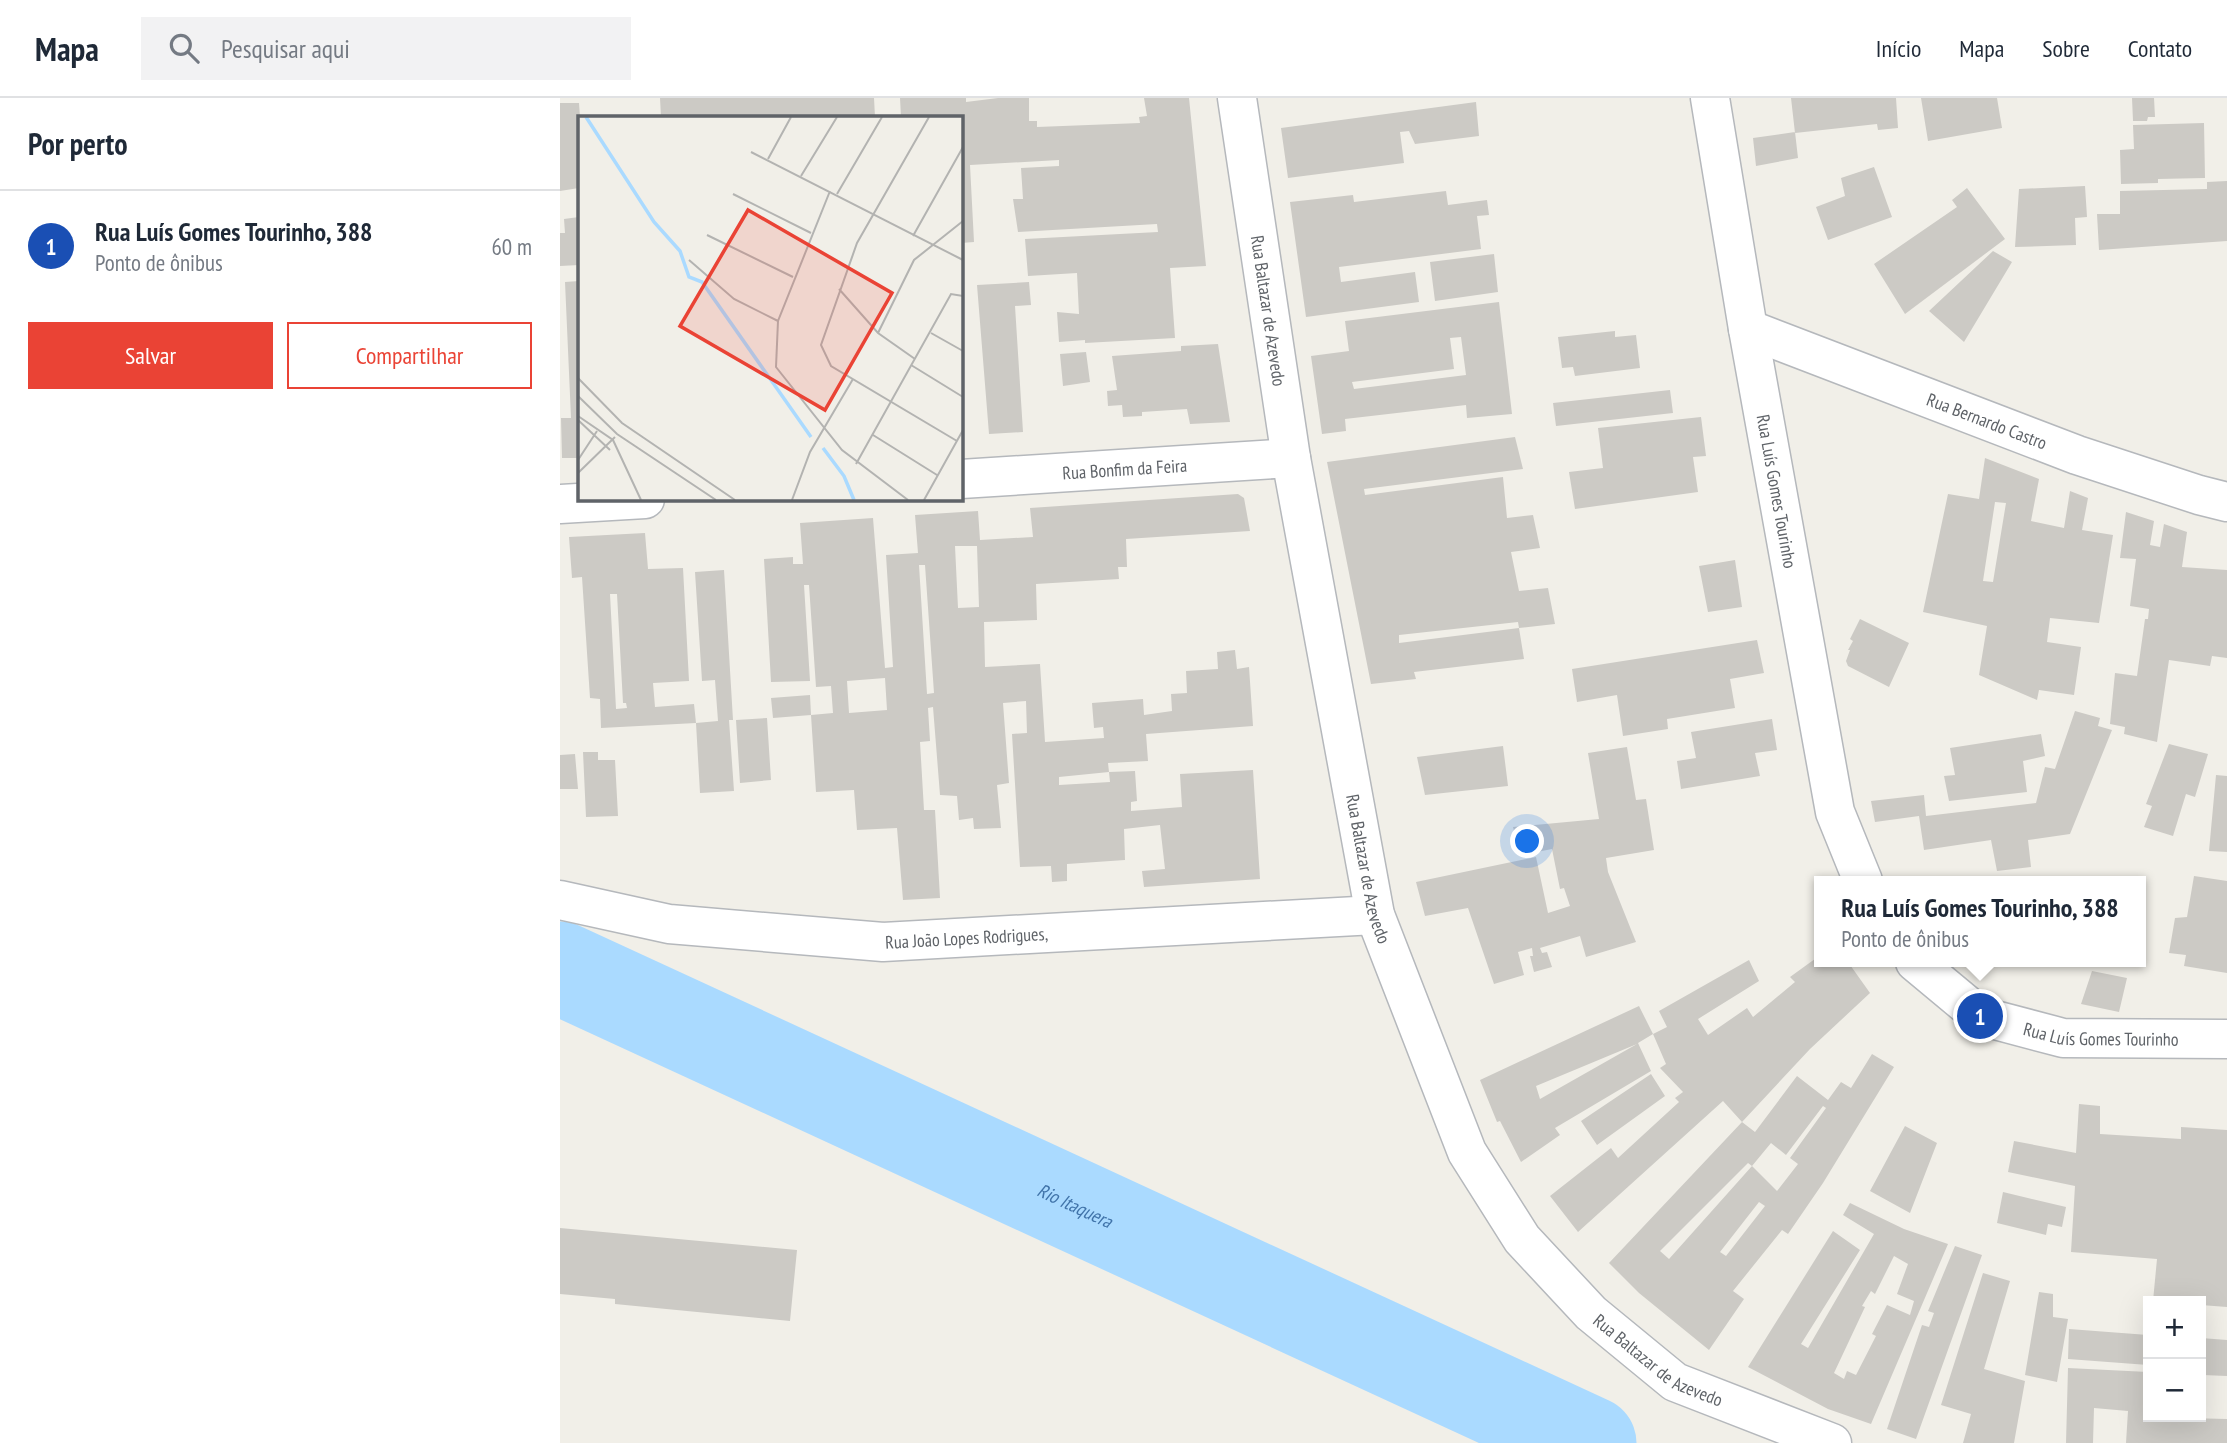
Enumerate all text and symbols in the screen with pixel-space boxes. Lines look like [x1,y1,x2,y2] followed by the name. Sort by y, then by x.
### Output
[141,17,631,80] search box
[35,27,99,70] text: Mapa
[165,29,203,67] icon: search
[221,32,350,65] text: Pesquisar aqui
[1876,33,1921,64] text: Início
[1959,33,2004,64] text: Mapa
[2042,33,2090,64] text: Sobre
[2128,33,2192,64] text: Contato
[578,116,962,500] inset map
[28,124,128,163] text: Por perto
[95,215,373,248] text: Rua Luís Gomes Tourinho, 388
[46,232,57,261] text: 1
[491,232,532,261] text: 60 m
[1246,234,1292,388] street label: Rua Baltazar de Azevedo
[95,248,223,277] text: Ponto de ônibus
[28,322,273,389] button: Salvar
[287,322,532,389] button: Compartilhar
[1924,387,2051,454] street label: Rua Bernardo Castro
[1752,413,1802,570] street label: Rua Luís Gomes Tourinho
[1062,453,1188,484] street label: Rua Bonfim da Feira
[1341,792,1396,947] street label: Rua Baltazar de Azevedo
[1510,824,1544,858] your location
[1814,876,2146,967] popup
[1841,891,2119,924] text: Rua Luís Gomes Tourinho, 388
[885,921,1048,953] street label: Rua João Lopes Rodrigues,
[1841,924,1969,953] text: Ponto de ônibus
[1957,990,2003,1042] pin: 1
[2021,1017,2179,1050] street label: Rua Luís Gomes Tourinho
[1034,1178,1117,1234] water label: Rio Itaquera
[2143,1296,2206,1422] map controls
[2143,1296,2206,1359] button: +
[1589,1308,1726,1411] street label: Rua Baltazar de Azevedo
[2143,1359,2206,1422] button: −

